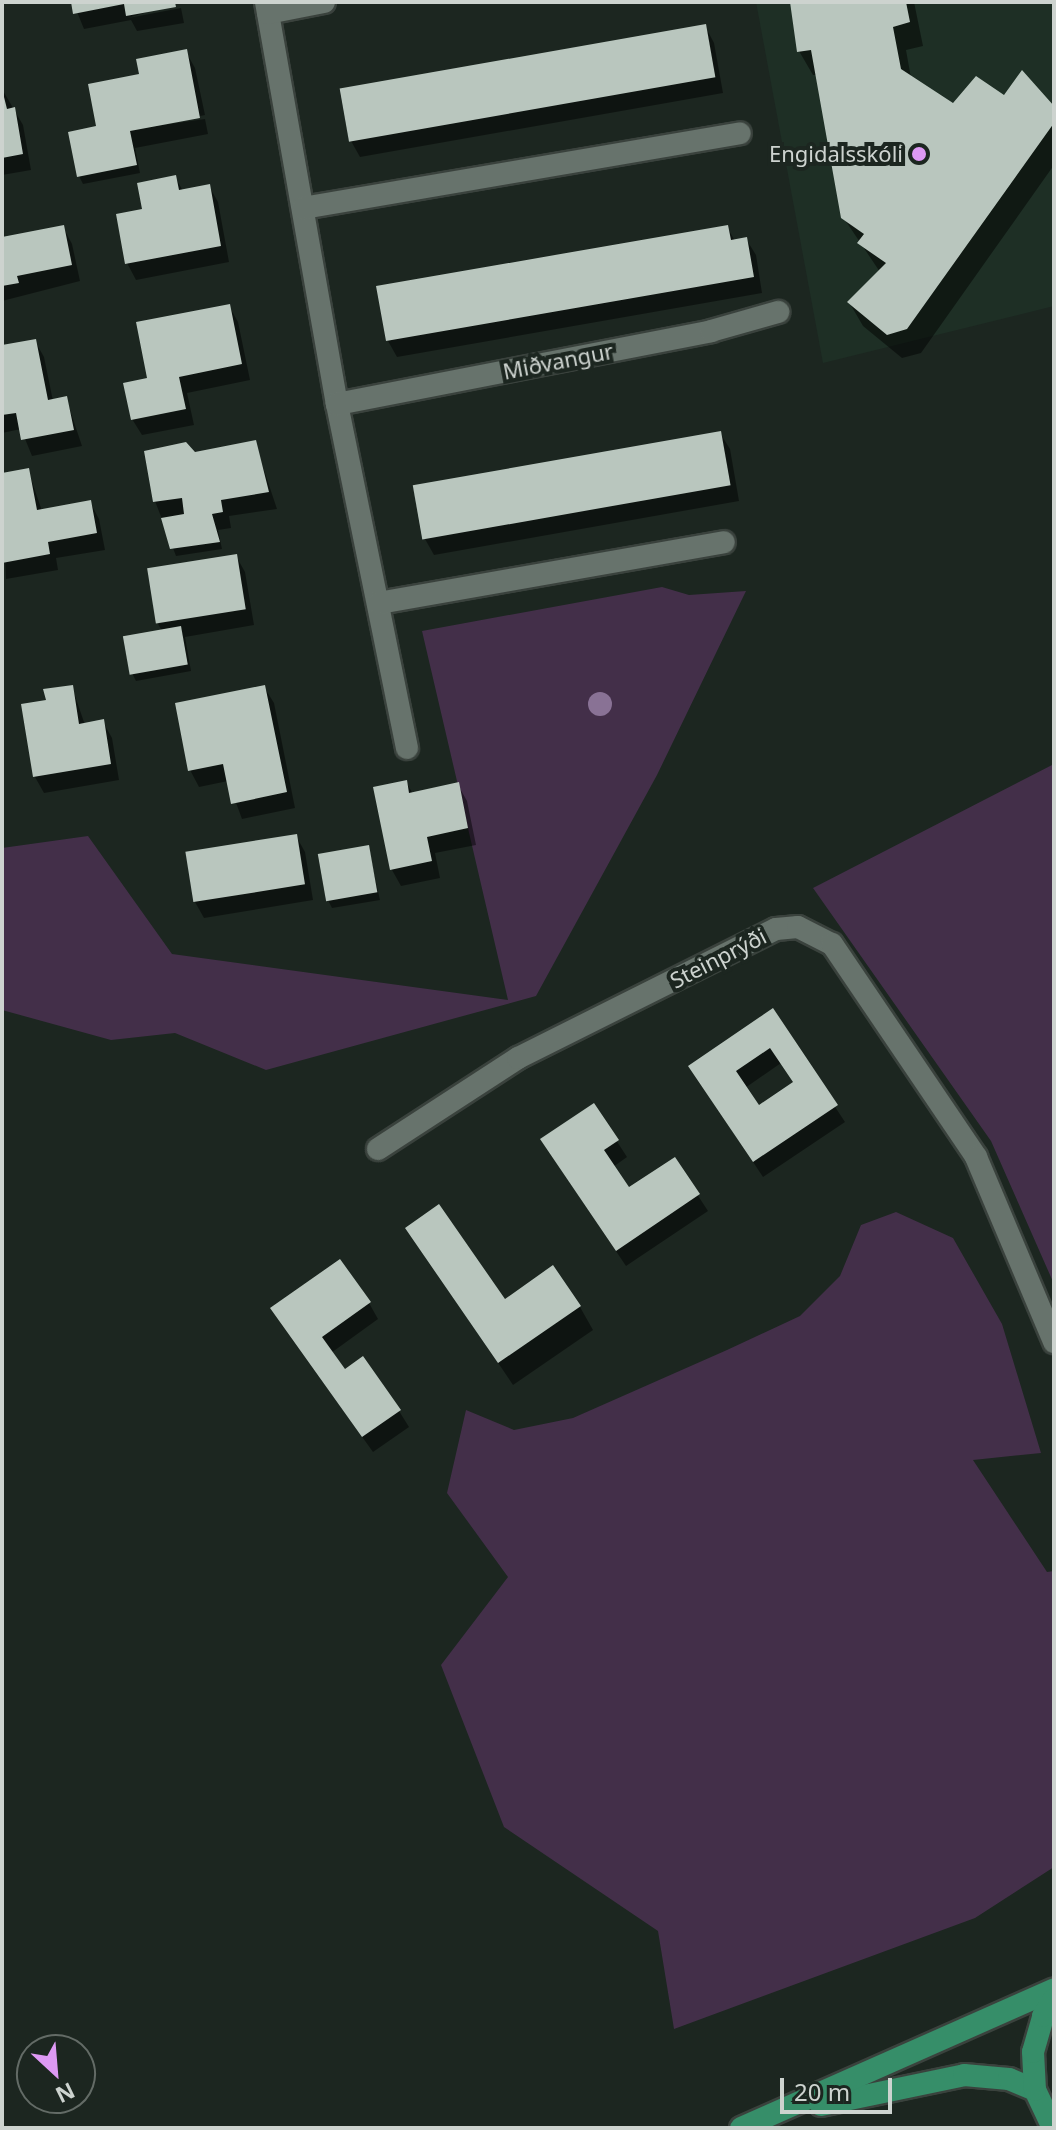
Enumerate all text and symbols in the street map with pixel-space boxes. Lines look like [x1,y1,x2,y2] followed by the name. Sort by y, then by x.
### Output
[769,141,903,167] place label: Engidalsskóli
[910,145,928,163] marker: Engidalsskóli
[501,337,615,385] street label: Miðvangur
[665,923,771,993] street label: Steinprýði
[16,2034,96,2114] north arrow
[784,2062,896,2112] scale bar
[794,2075,850,2108] text: 20 m
[51,2076,80,2111] text: N

